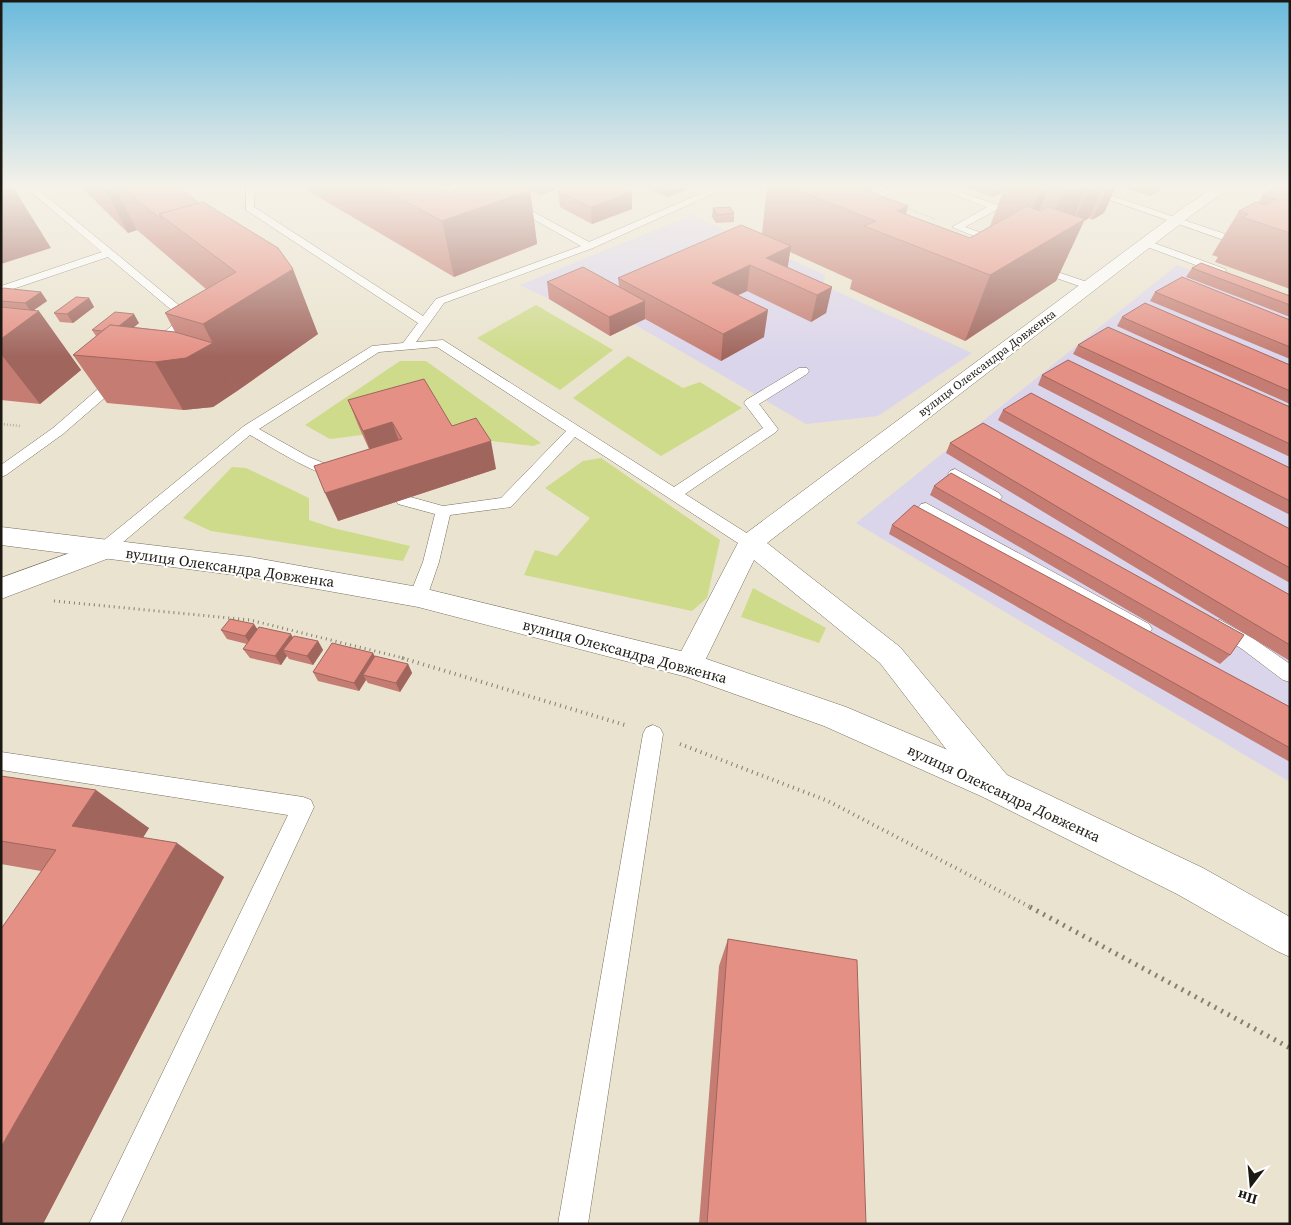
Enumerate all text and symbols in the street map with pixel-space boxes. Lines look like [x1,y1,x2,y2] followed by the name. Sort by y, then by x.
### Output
[915,305,1060,420] street label: вулиця Олександра Довженка
[124,542,336,592] street label: вулиця Олександра Довженка
[521,614,730,689] street label: вулиця Олександра Довженка
[904,739,1104,847] street label: вулиця Олександра Довженка
[1226,1160,1276,1210] north arrow
[1235,1185,1260,1210] text: Пн

